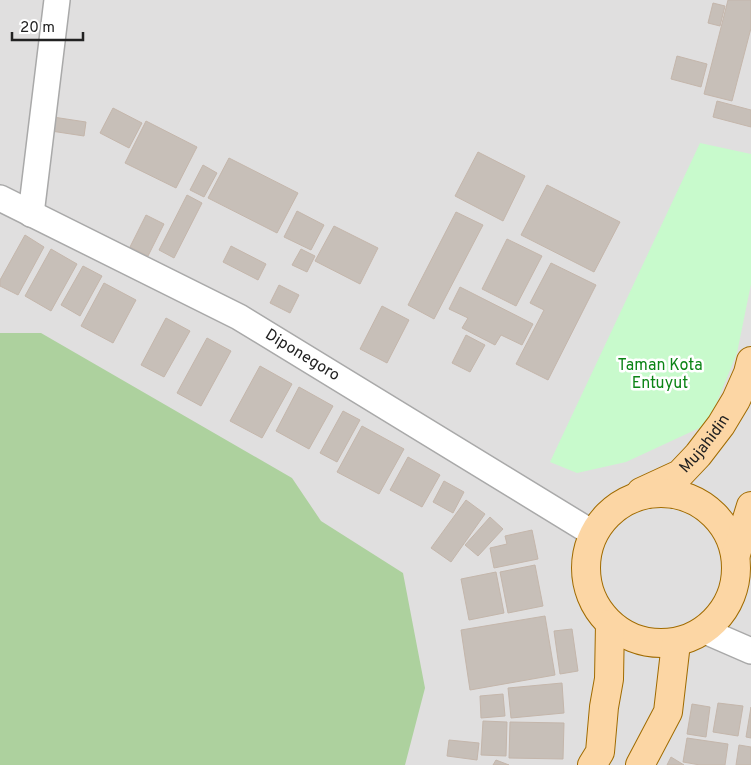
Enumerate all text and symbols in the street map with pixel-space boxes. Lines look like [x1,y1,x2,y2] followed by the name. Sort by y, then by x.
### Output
[12,10,84,42] scale bar
[20,19,55,38] text: 20 m
[261,325,343,386] street label: Diponegoro
[617,356,703,394] park label: Taman Kota Entuyut
[675,411,735,478] street label: Mujahidin

